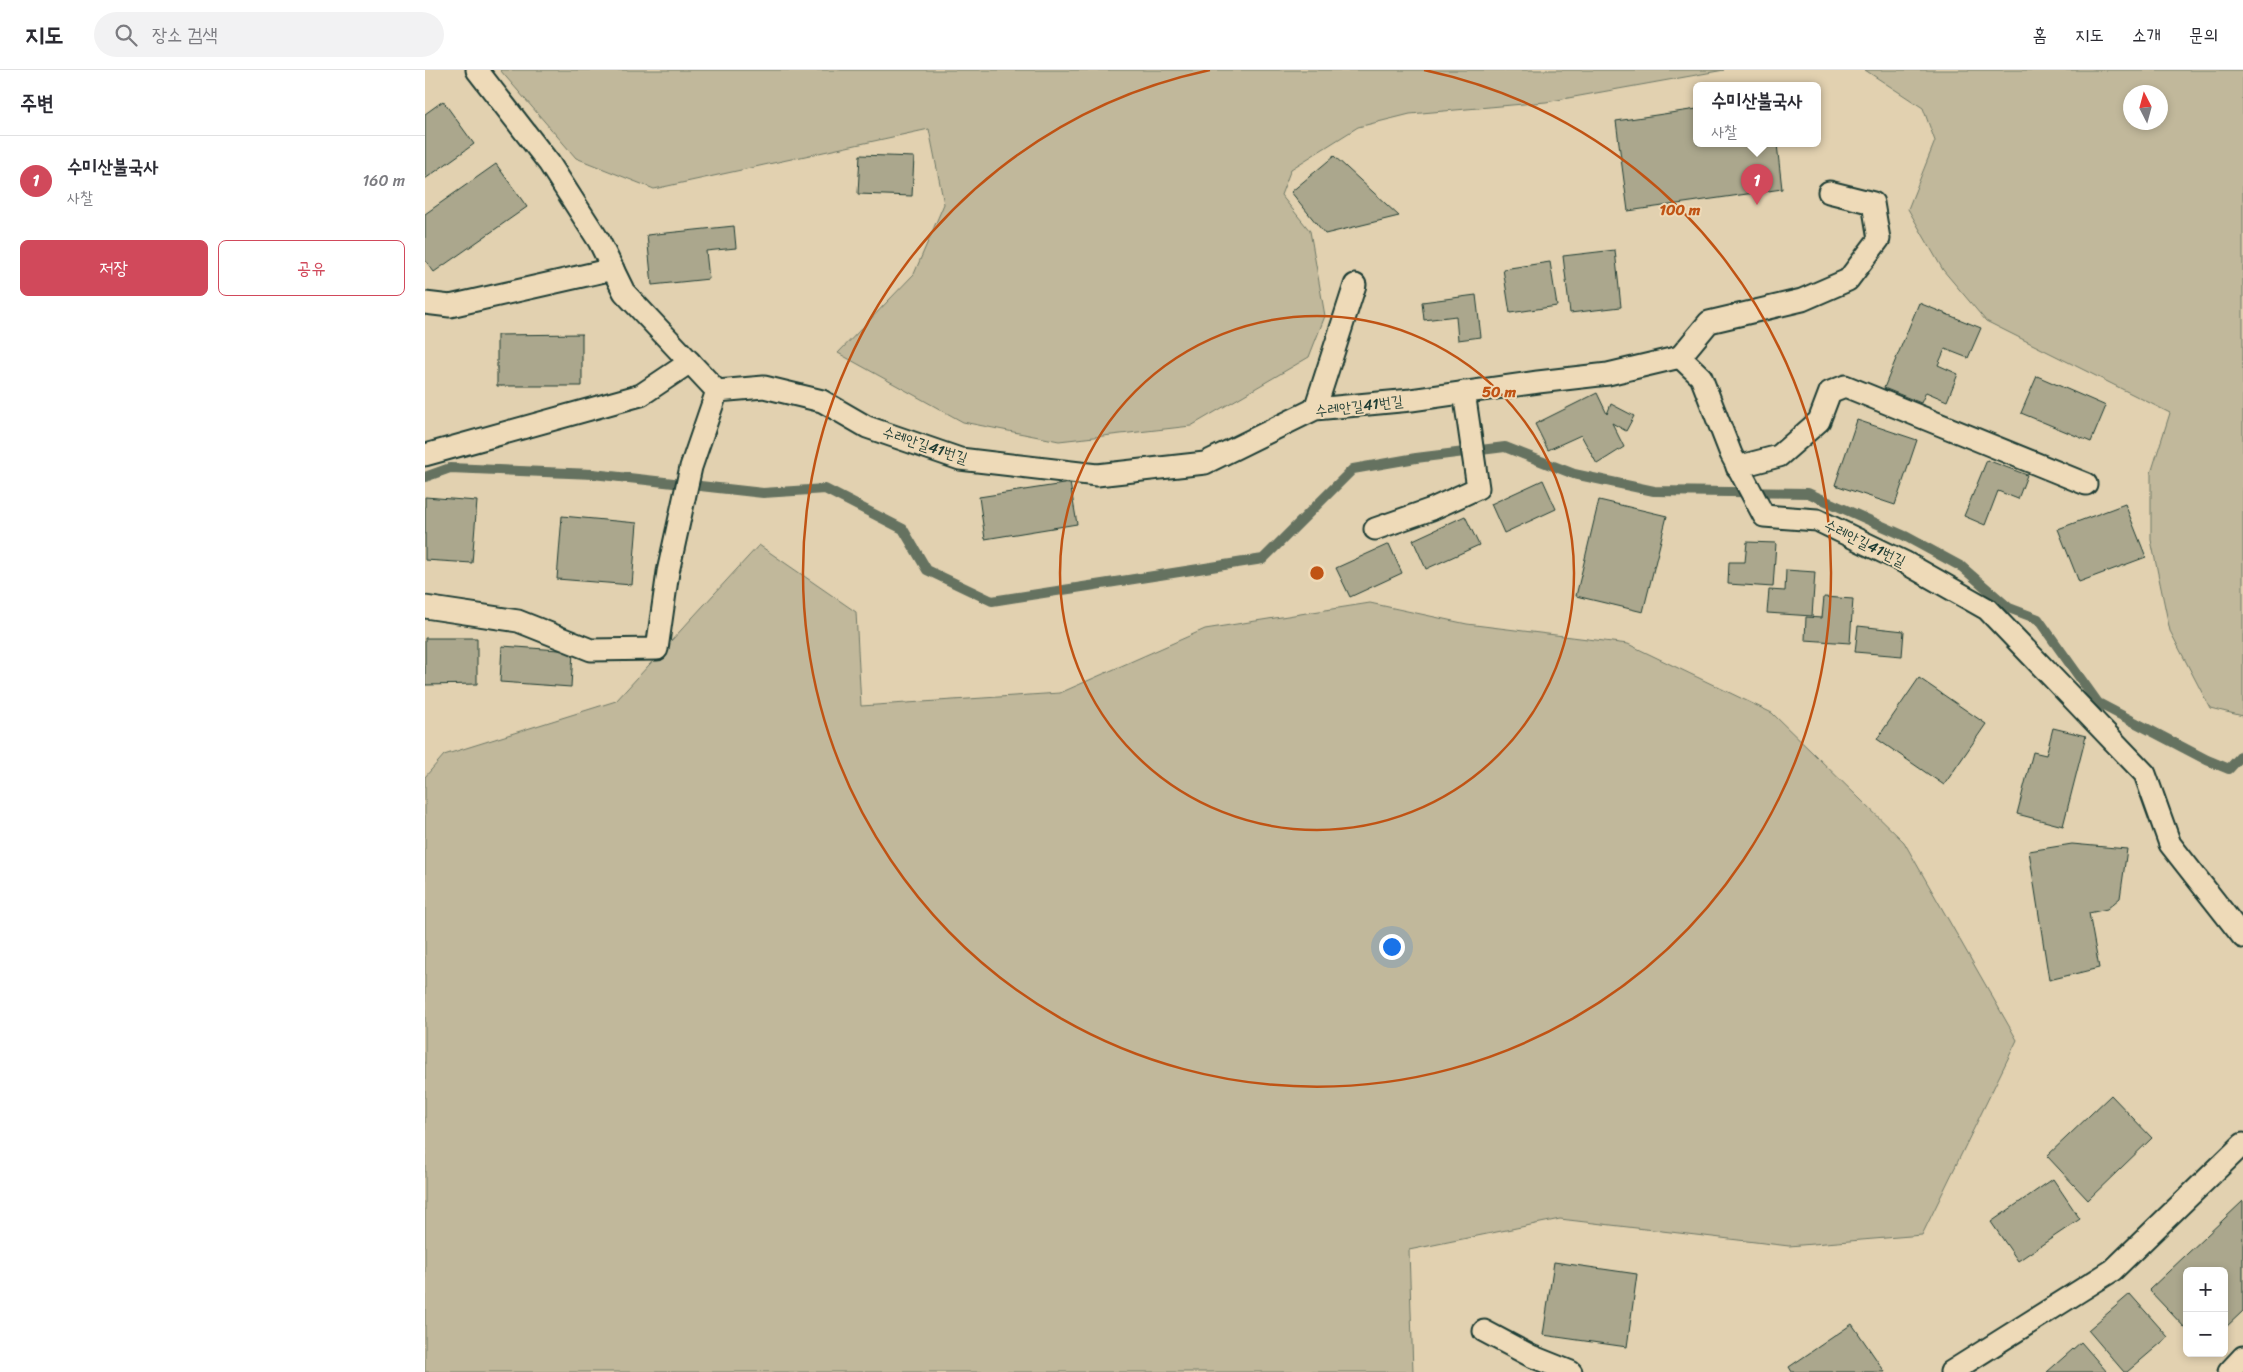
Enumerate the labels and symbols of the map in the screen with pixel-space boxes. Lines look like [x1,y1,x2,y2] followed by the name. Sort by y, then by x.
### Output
[2123,85,2168,130] north arrow
[1741,164,1773,205] pin: 1
[1660,197,1701,223] text: 100 m
[1482,379,1517,405] text: 50 m
[1314,388,1404,424] street label: 수레안길41번길
[879,419,971,471] street label: 수레안길41번길
[1820,512,1910,574] street label: 수레안길41번길
[1308,564,1326,582] centre of rings
[1379,934,1405,960] your location

